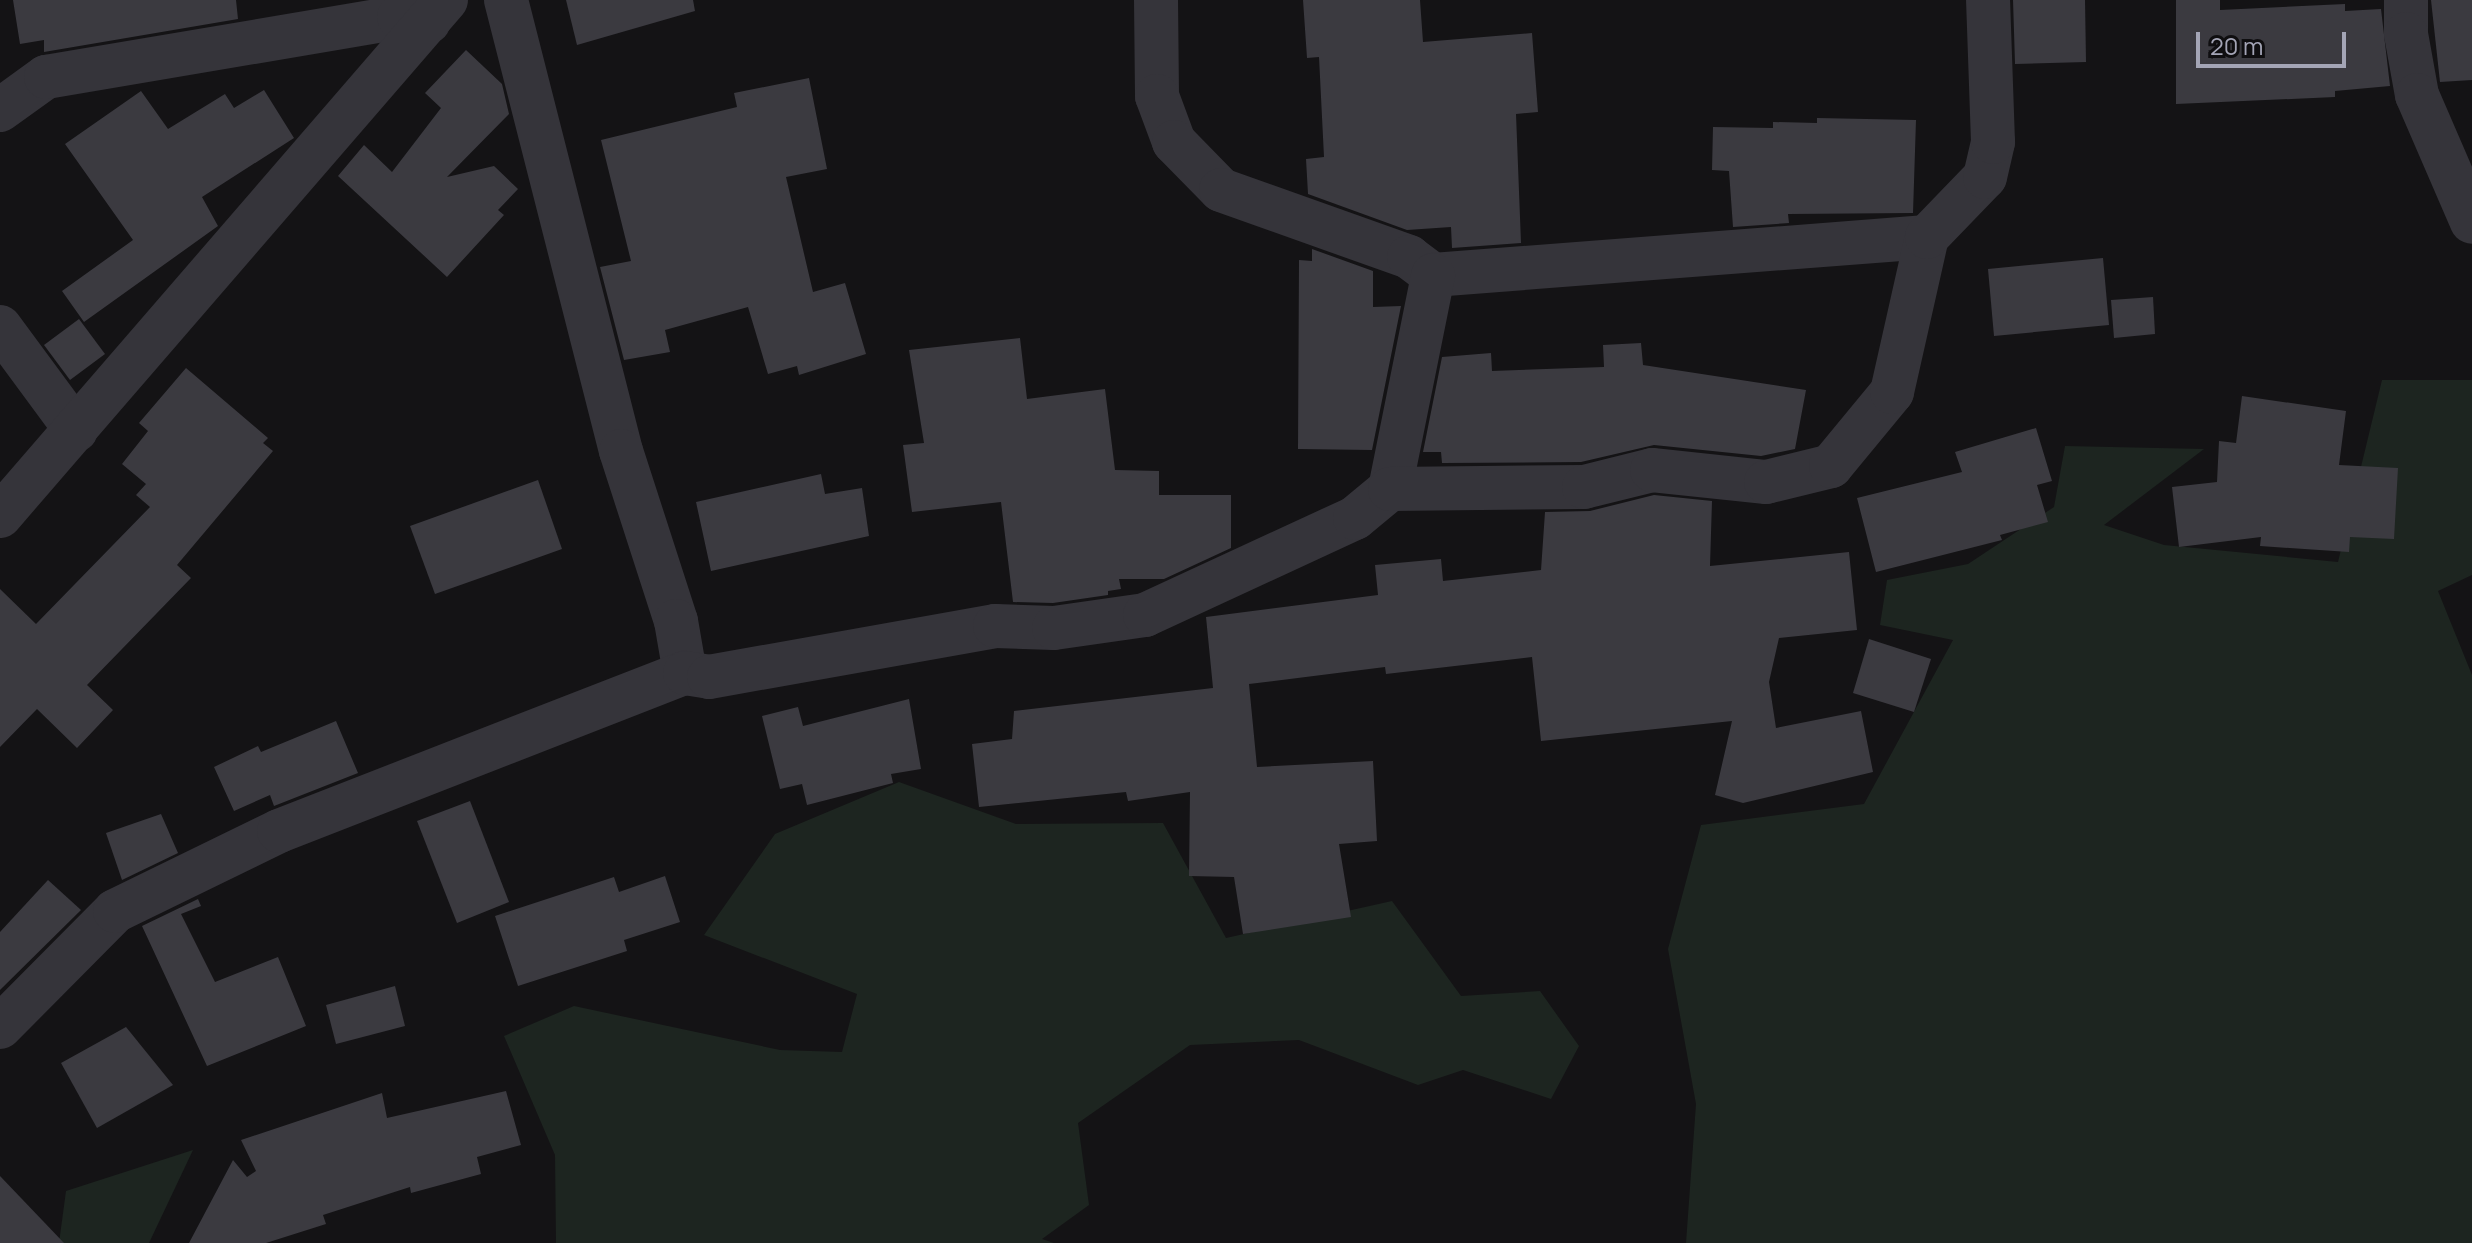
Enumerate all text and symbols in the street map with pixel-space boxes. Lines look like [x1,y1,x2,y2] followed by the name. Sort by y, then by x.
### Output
[2200,16,2350,66] scale bar
[2210,29,2263,62] text: 20 m

